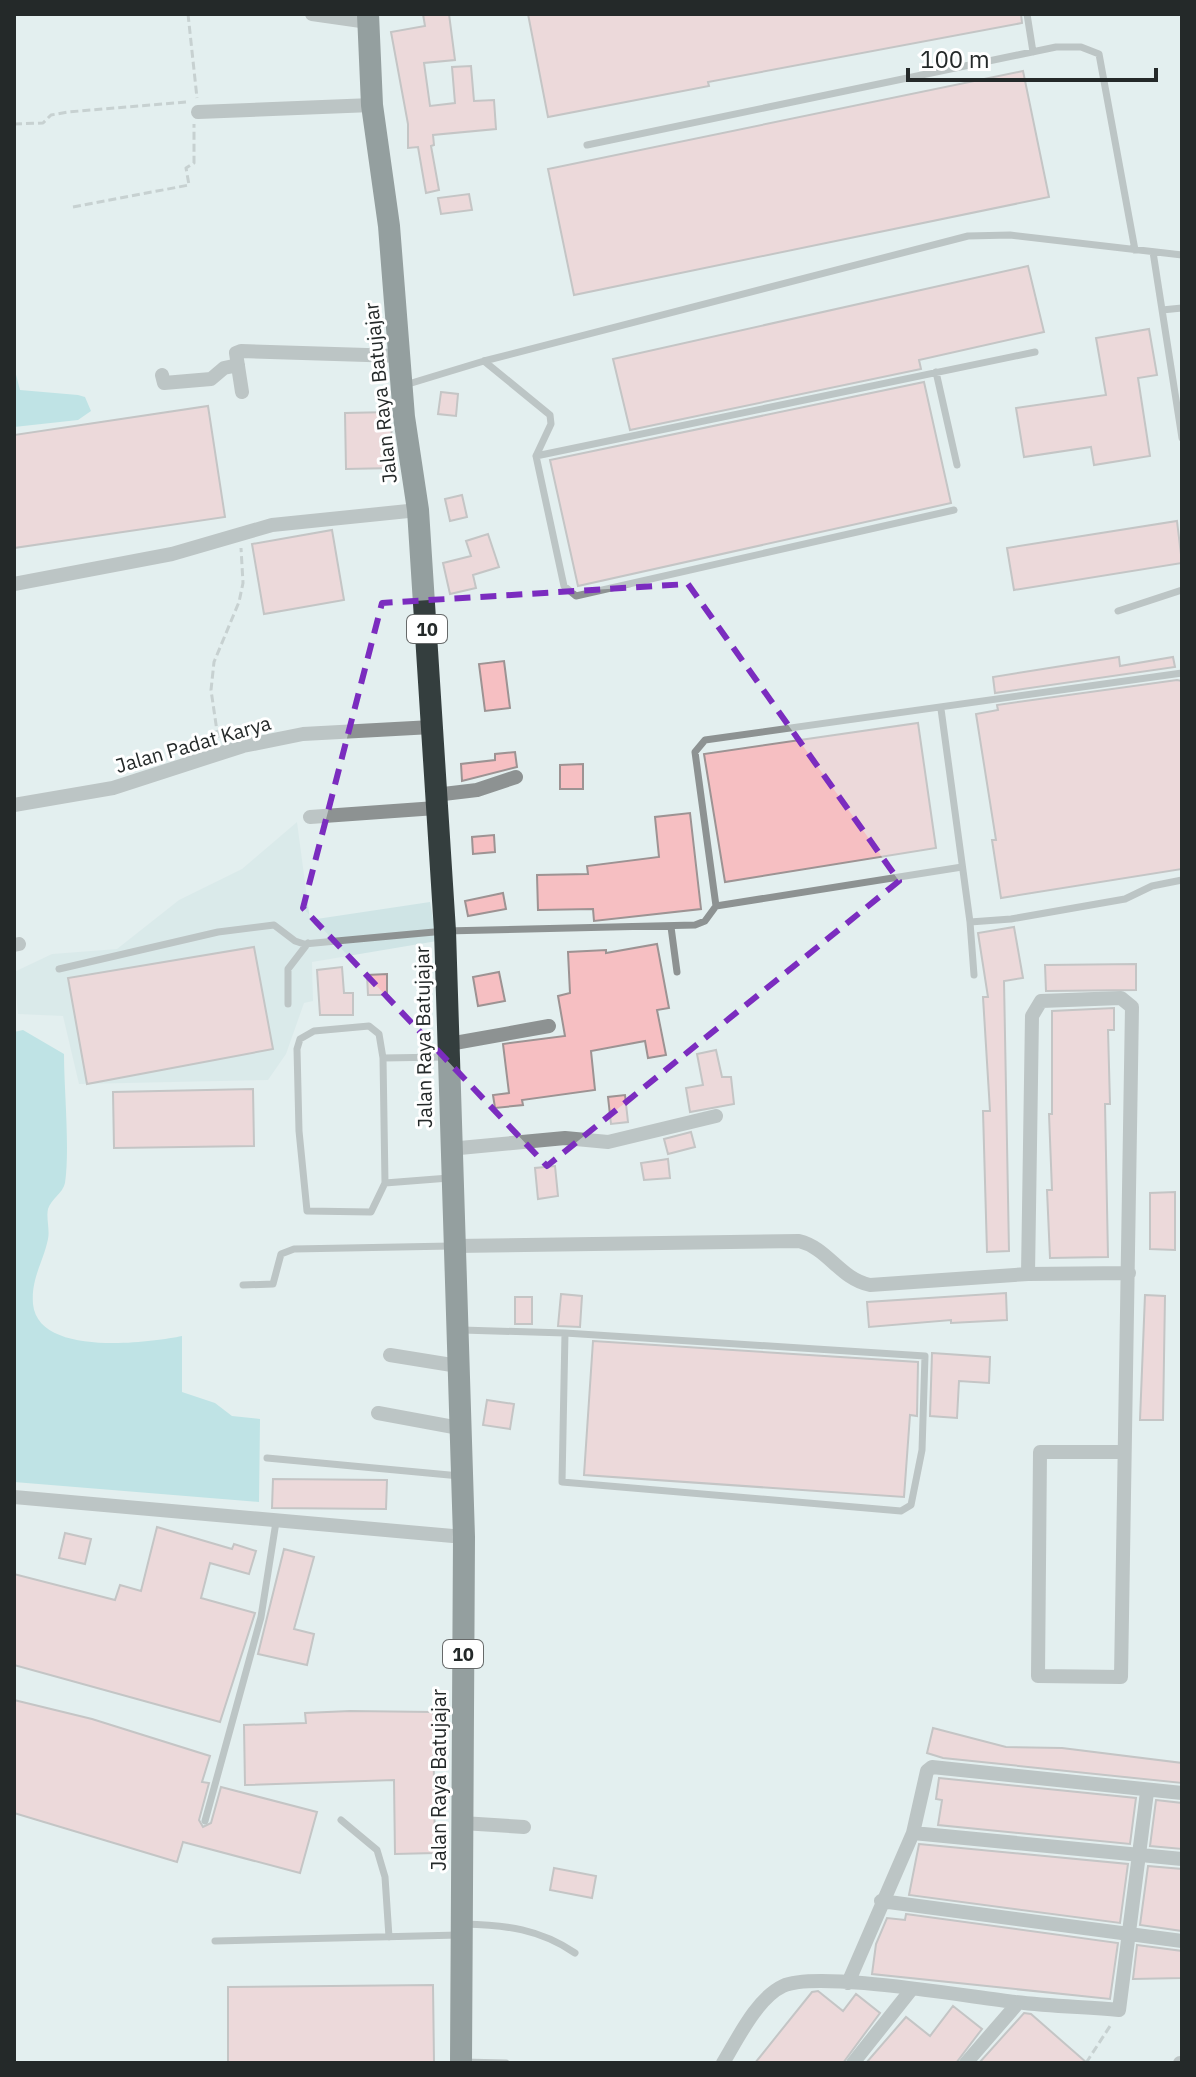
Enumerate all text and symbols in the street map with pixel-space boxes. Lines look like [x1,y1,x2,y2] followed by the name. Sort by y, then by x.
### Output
[908,32,1156,82] scale bar
[920,43,990,75] text: 100 m
[357,301,403,485] street label: Jalan Raya Batujajar
[407,615,447,643] road number: 10
[112,709,274,779] street label: Jalan Padat Karya
[408,946,438,1128] street label: Jalan Raya Batujajar
[443,1640,483,1668] road number: 10
[425,1689,452,1871] street label: Jalan Raya Batujajar

